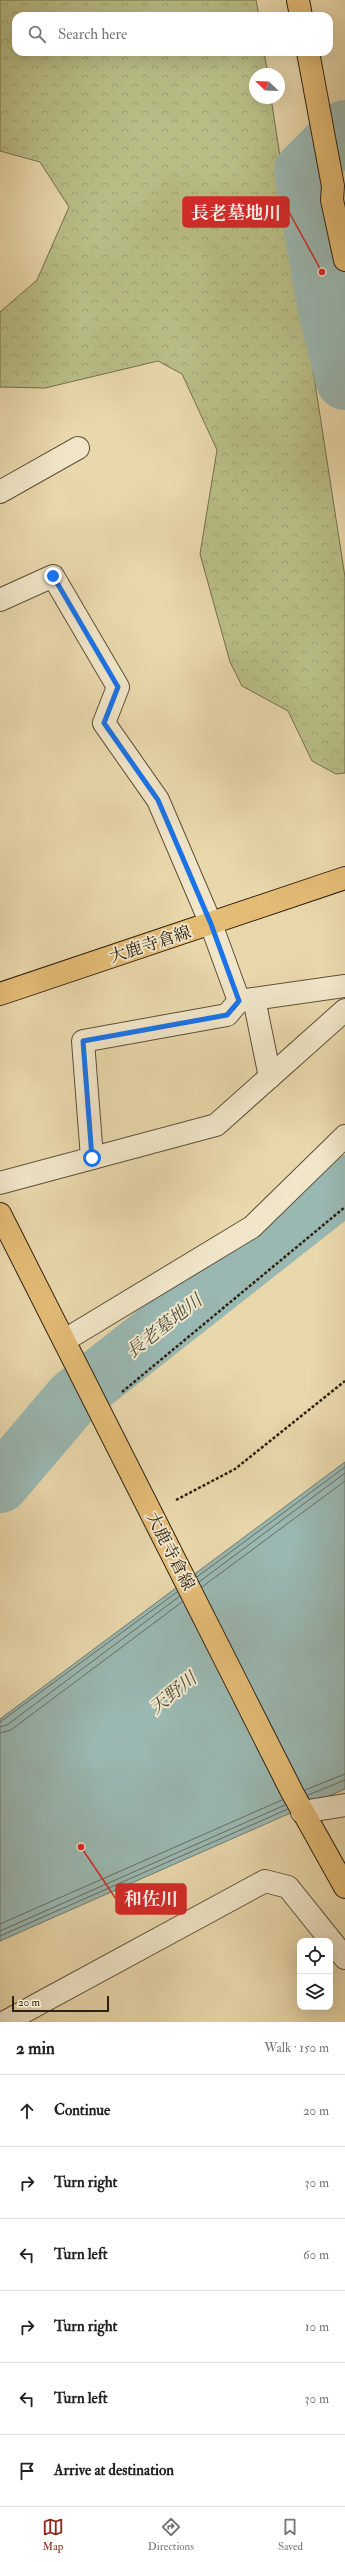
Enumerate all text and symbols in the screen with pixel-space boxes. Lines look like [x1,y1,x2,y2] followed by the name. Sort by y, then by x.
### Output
[12,12,333,56] search box
[26,23,48,45] icon: search
[58,25,127,44] text: Search here
[249,68,285,104] north arrow
[183,197,289,227] callout: 長老墓地川
[191,202,281,225] text: 長老墓地川
[44,567,62,585] route end
[106,921,194,968] street label: 大鹿寺倉線
[83,1149,101,1167] route start
[122,1288,208,1363] water label: 長老墓地川
[142,1509,199,1594] street label: 大鹿寺倉線
[145,1666,203,1719] water label: 天野川
[116,1884,186,1914] callout: 和佐川
[124,1888,178,1911] text: 和佐川
[297,1938,333,2010] map controls
[297,1938,333,1974] button: locate
[297,1974,333,2010] button: layers
[12,1994,109,2013] scale bar
[18,1996,40,2009] text: 20 m
[16,2038,55,2059] text: 2 min
[264,2040,329,2056] text: Walk · 150 m
[16,2100,38,2122] icon: ahead
[54,2101,110,2120] text: Continue
[303,2103,329,2119] text: 20 m
[16,2172,38,2194] icon: right
[54,2173,117,2192] text: Turn right
[305,2175,329,2191] text: 30 m
[16,2244,38,2266] icon: left
[54,2245,108,2264] text: Turn left
[303,2247,329,2263] text: 60 m
[16,2316,38,2338] icon: right
[54,2317,117,2336] text: Turn right
[305,2319,329,2335] text: 10 m
[16,2388,38,2410] icon: left
[54,2389,108,2408] text: Turn left
[305,2391,329,2407] text: 30 m
[16,2460,38,2482] icon: arrive
[54,2461,174,2480] text: Arrive at destination
[42,2516,64,2553] tab: Map
[148,2516,194,2553] tab: Directions
[278,2516,303,2553] tab: Saved

